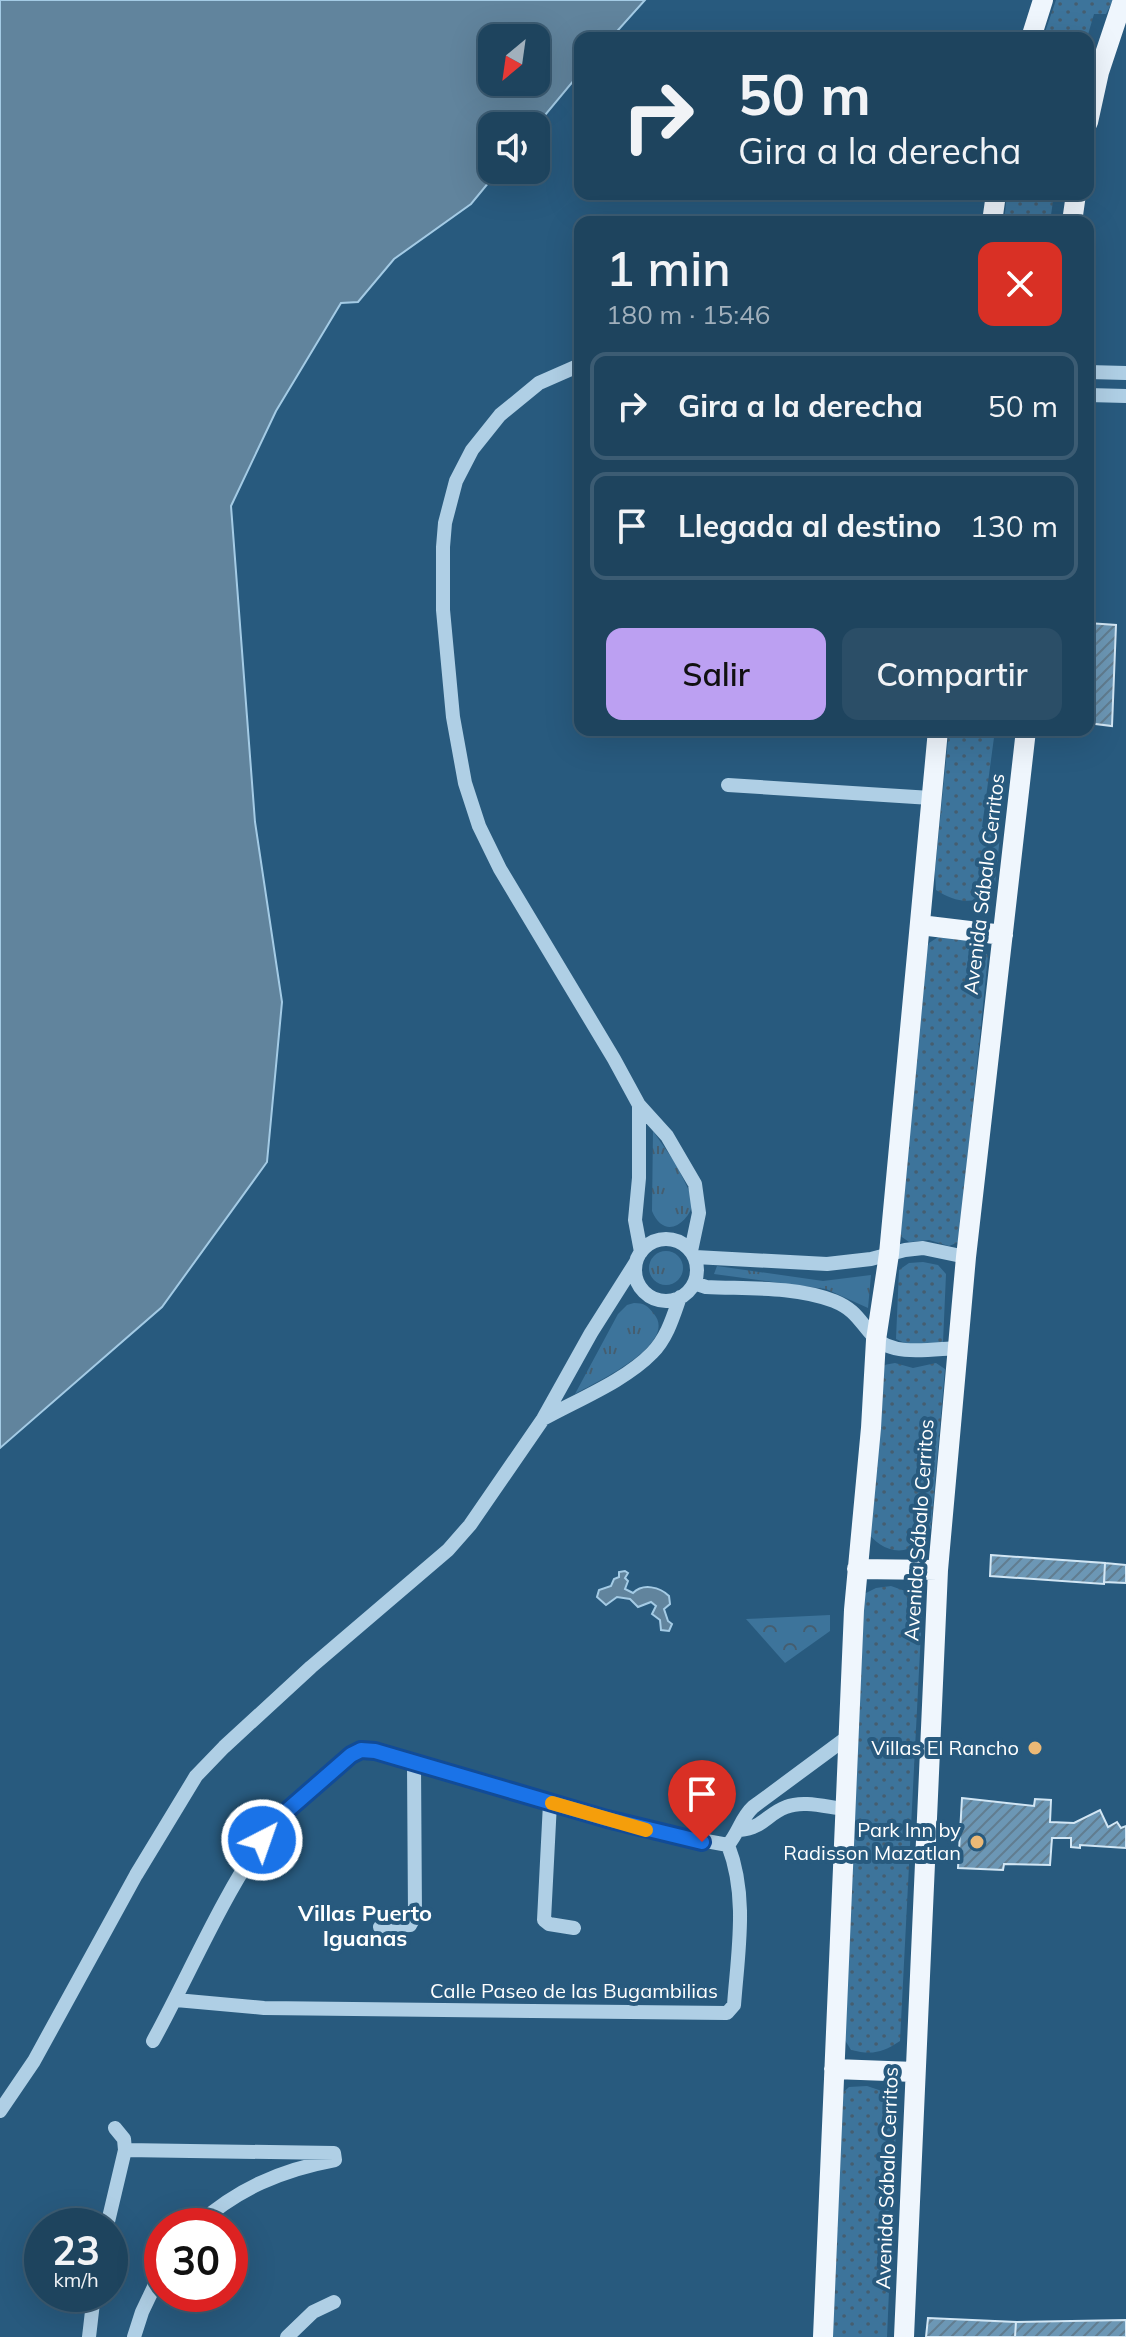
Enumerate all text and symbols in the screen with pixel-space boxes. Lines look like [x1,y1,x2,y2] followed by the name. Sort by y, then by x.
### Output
[478,24,550,96] north arrow
[478,24,550,184] map controls
[738,59,871,129] text: 50 m
[606,64,710,168] icon: right
[478,112,550,184] button: sound
[738,128,1021,173] text: Gira a la derecha
[606,238,731,298] text: 1 min
[978,242,1062,326] button: close
[606,298,770,331] text: 180 m · 15:46
[610,384,654,428] icon: right
[678,387,923,425] text: Gira a la derecha
[988,387,1058,425] text: 50 m
[610,504,654,548] icon: arrive
[678,507,941,545] text: Llegada al destino
[970,507,1058,545] text: 130 m
[606,628,826,720] button: Salir
[842,628,1062,720] button: Compartir
[958,772,1009,996] street label: Avenida Sábalo Cerritos
[898,1418,939,1642] street label: Avenida Sábalo Cerritos
[871,1735,1019,1760] place label: Villas El Rancho
[1026,1739,1044,1757] marker: Villas El Rancho
[668,1760,736,1842] pin
[680,1772,724,1816] icon: arrive
[220,1798,304,1882] position arrow
[783,1817,961,1865] place label: Park Inn by Radisson Mazatlan
[968,1833,986,1851] marker: Park Inn by Radisson Mazatlan
[297,1899,432,1952] district label: Villas Puerto Iguanas
[430,1978,718,2003] street label: Calle Paseo de las Bugambilias
[870,2066,903,2290] street label: Avenida Sábalo Cerritos
[144,2208,248,2312] speed limit sign: 30
[52,2225,100,2275] text: 23
[53,2267,99,2292] text: km/h

